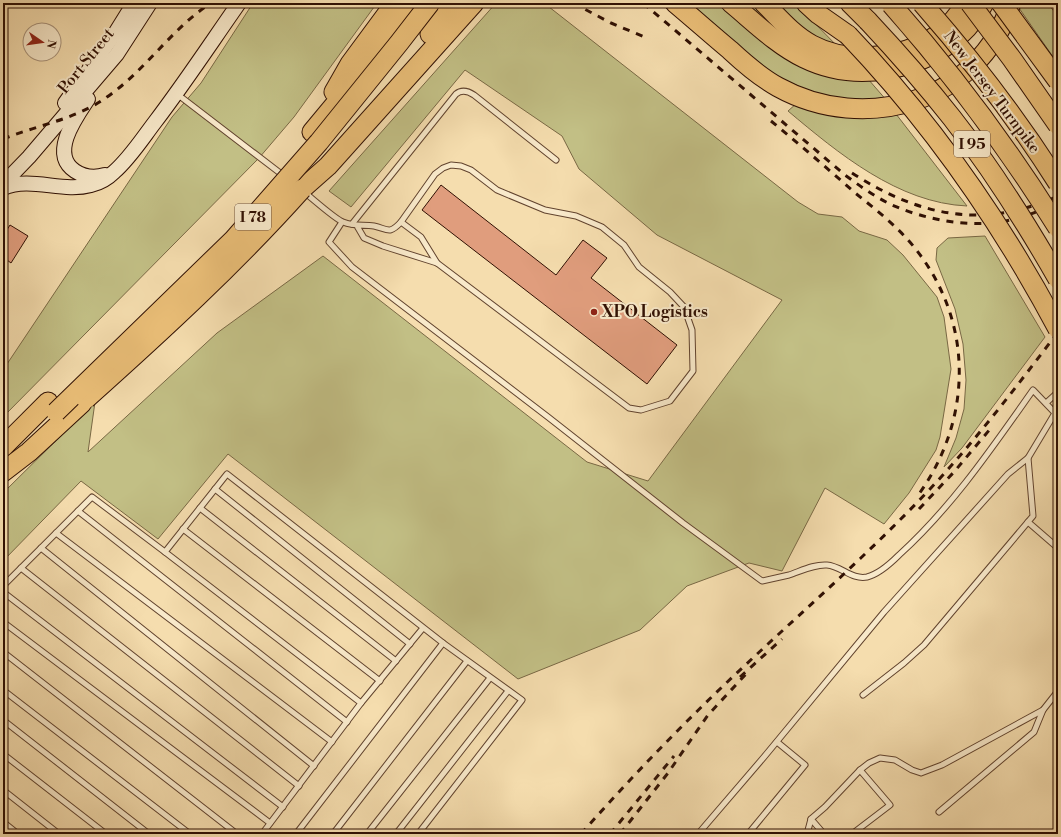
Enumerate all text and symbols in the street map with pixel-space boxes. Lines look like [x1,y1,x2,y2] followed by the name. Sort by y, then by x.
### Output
[22,22,62,62] north arrow
[53,24,119,98] street label: Port Street
[939,27,1045,157] street label: New Jersey Turnpike
[43,38,59,50] text: N
[954,131,990,157] road number: I 95
[235,204,271,230] road number: I 78
[601,302,708,322] place label: XPO Logistics
[589,307,599,317] marker: XPO Logistics

